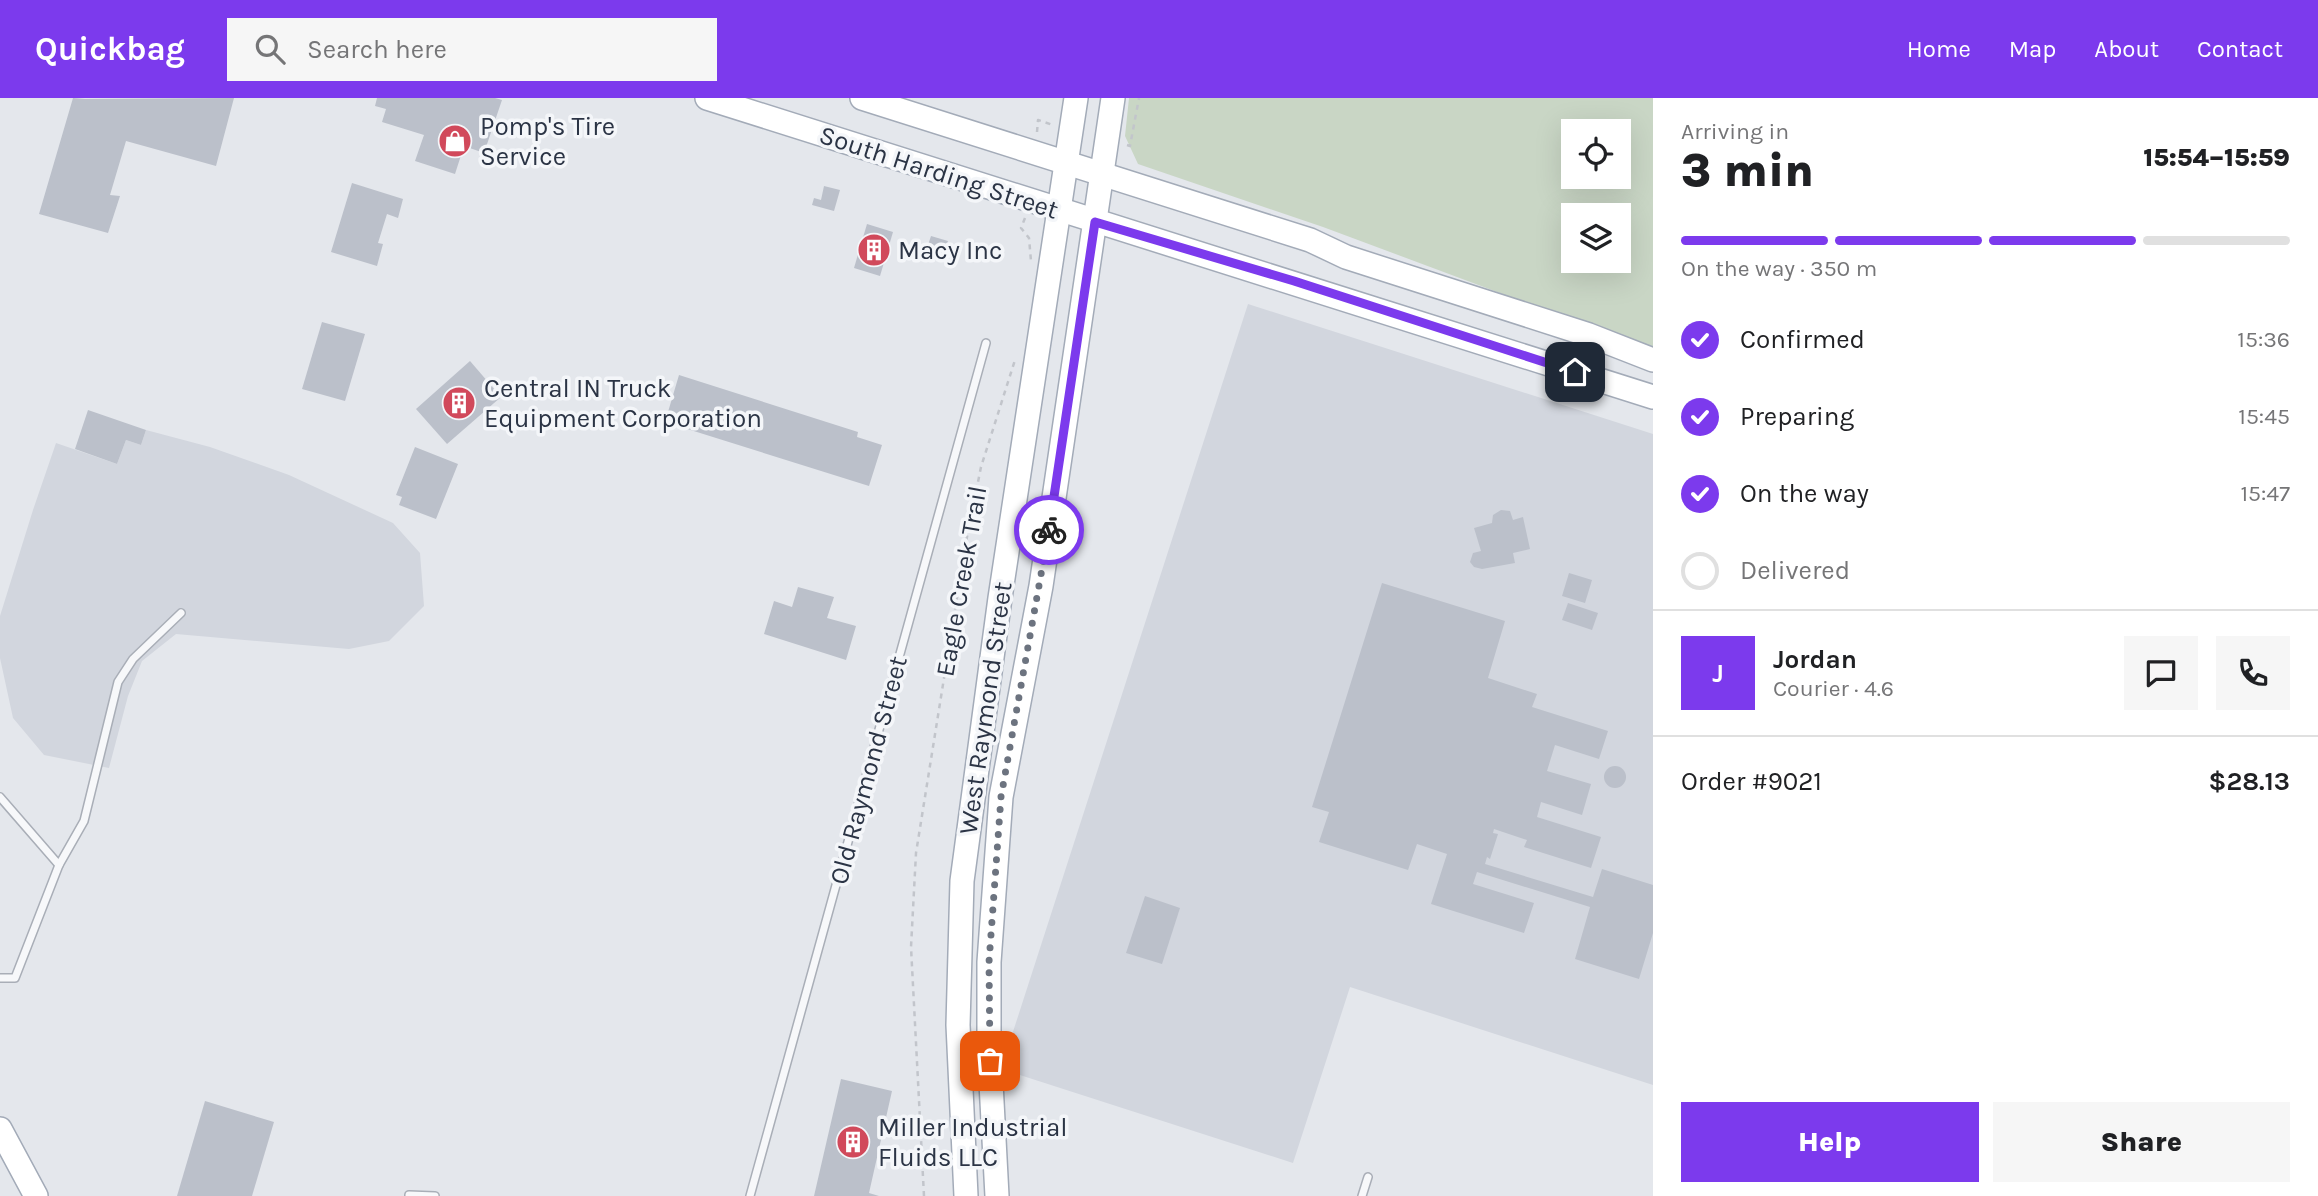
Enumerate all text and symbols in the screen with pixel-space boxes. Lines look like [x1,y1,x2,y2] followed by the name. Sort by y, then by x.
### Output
[227,18,717,81] search box
[35,30,185,68] text: Quickbag
[251,30,289,68] icon: search
[307,34,447,65] text: Search here
[1907,35,1971,63] text: Home
[2009,35,2056,63] text: Map
[2094,35,2159,63] text: About
[2197,35,2283,63] text: Contact
[480,111,615,172] place label: Pomp's Tire Service
[1681,118,1789,145] text: Arriving in
[815,119,1062,226] street label: South Harding Street
[1561,119,1631,273] map controls
[1561,119,1631,189] button: locate
[436,122,474,160] shop icon: Pomp's Tire Service
[2143,142,2290,173] text: 15:54–15:59
[1681,144,1814,198] text: 3 min
[1561,203,1631,273] button: layers
[855,231,893,269] building icon: Macy Inc
[898,235,1002,266] place label: Macy Inc
[1681,255,1877,282] text: On the way · 350 m
[1681,321,1719,359] icon: check
[1740,324,1865,355] text: Confirmed
[2237,326,2290,353] text: 15:36
[1545,342,1605,402] pin
[1556,353,1594,391] icon: home
[484,373,762,434] place label: Central IN Truck Equipment Corporation
[440,384,478,422] building icon: Central IN Truck Equipment Corporation
[1681,398,1719,436] icon: check
[1740,401,1854,432] text: Preparing
[2238,403,2290,430] text: 15:45
[1681,475,1719,513] icon: check
[1740,478,1869,509] text: On the way
[2240,480,2290,507] text: 15:47
[929,483,994,679] street label: Eagle Creek Trail
[1014,495,1084,565] courier
[1030,511,1068,549] icon: bike
[1740,555,1850,586] text: Delivered
[952,579,1019,836] street label: West Raymond Street
[2124,636,2198,710] button: chat
[2216,636,2290,710] button: phone
[1773,644,1857,675] text: Jordan
[823,652,914,888] street label: Old Raymond Street
[1712,658,1724,689] text: J
[1773,675,1894,702] text: Courier · 4.6
[1681,766,1822,797] text: Order #9021
[2209,766,2290,797] text: $28.13
[960,1031,1020,1091] pin
[971,1042,1009,1080] icon: bag
[1681,1102,1979,1182] button: Help
[1993,1102,2290,1182] button: Share
[878,1112,1068,1173] place label: Miller Industrial Fluids LLC
[834,1123,872,1161] building icon: Miller Industrial Fluids LLC

